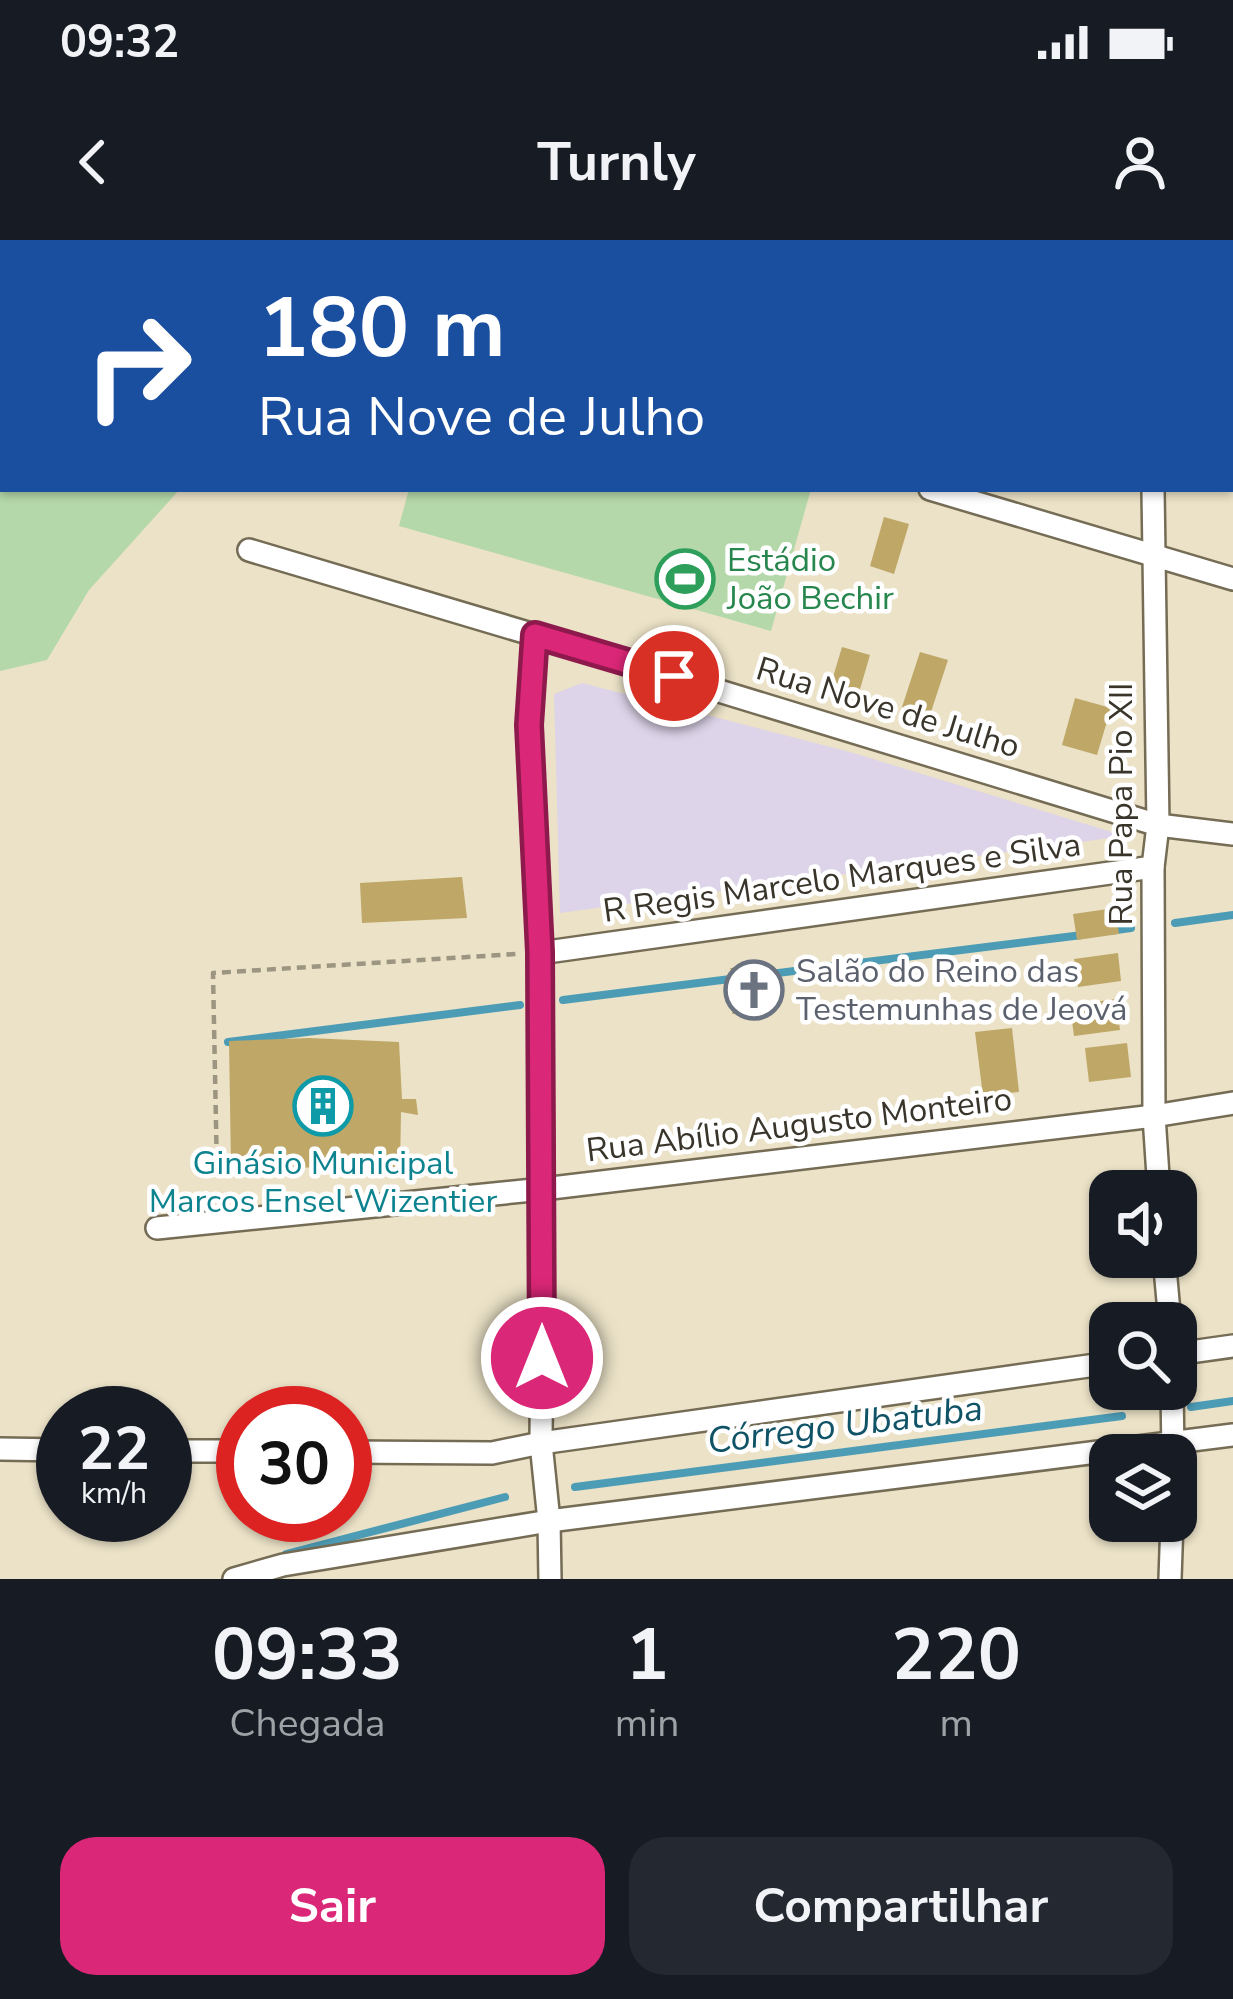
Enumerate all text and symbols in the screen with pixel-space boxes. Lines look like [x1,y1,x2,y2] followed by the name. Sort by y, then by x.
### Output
[60,12,179,73] text: 09:32
[537,125,696,199] text: Turnly
[60,129,126,195] icon: back
[1107,129,1173,195] icon: person
[258,271,506,386] text: 180 m
[60,288,216,444] icon: right
[258,380,705,454] text: Rua Nove de Julho
[726,538,894,621] place label: Estádio João Bechir
[654,548,716,610] sports icon: Estádio João Bechir
[623,625,725,727] pin
[641,643,707,709] icon: arrive
[751,647,1025,769] street label: Rua Nove de Julho
[1099,682,1144,926] street label: Rua Papa Pio XII
[600,822,1084,934] street label: R Regis Marcelo Marques e Silva
[796,949,1127,1032] place label: Salão do Reino das Testemunhas de Jeová
[723,959,785,1021] church icon: Salão do Reino das Testemunhas de Jeová
[292,1075,354,1137] building icon: Ginásio Municipal Marcos Ensel Wizentier
[584,1077,1014,1173] street label: Rua Abílio Augusto Monteiro
[149,1141,497,1224] place label: Ginásio Municipal Marcos Ensel Wizentier
[1089,1170,1197,1542] map controls
[1089,1170,1197,1278] button: sound
[479,1295,605,1421] position arrow
[1089,1302,1197,1410] button: search
[704,1384,986,1466] water label: Córrego Ubatuba
[216,1386,372,1542] speed limit sign: 30
[78,1408,150,1490] text: 22
[1089,1434,1197,1542] button: layers
[81,1473,147,1514] text: km/h
[212,1606,403,1704] text: 09:33
[625,1606,669,1704] text: 1
[891,1606,1021,1704] text: 220
[229,1697,385,1750] text: Chegada
[615,1697,679,1750] text: min
[939,1697,973,1750] text: m
[60,1837,605,1975] button: Sair
[629,1837,1173,1975] button: Compartilhar

